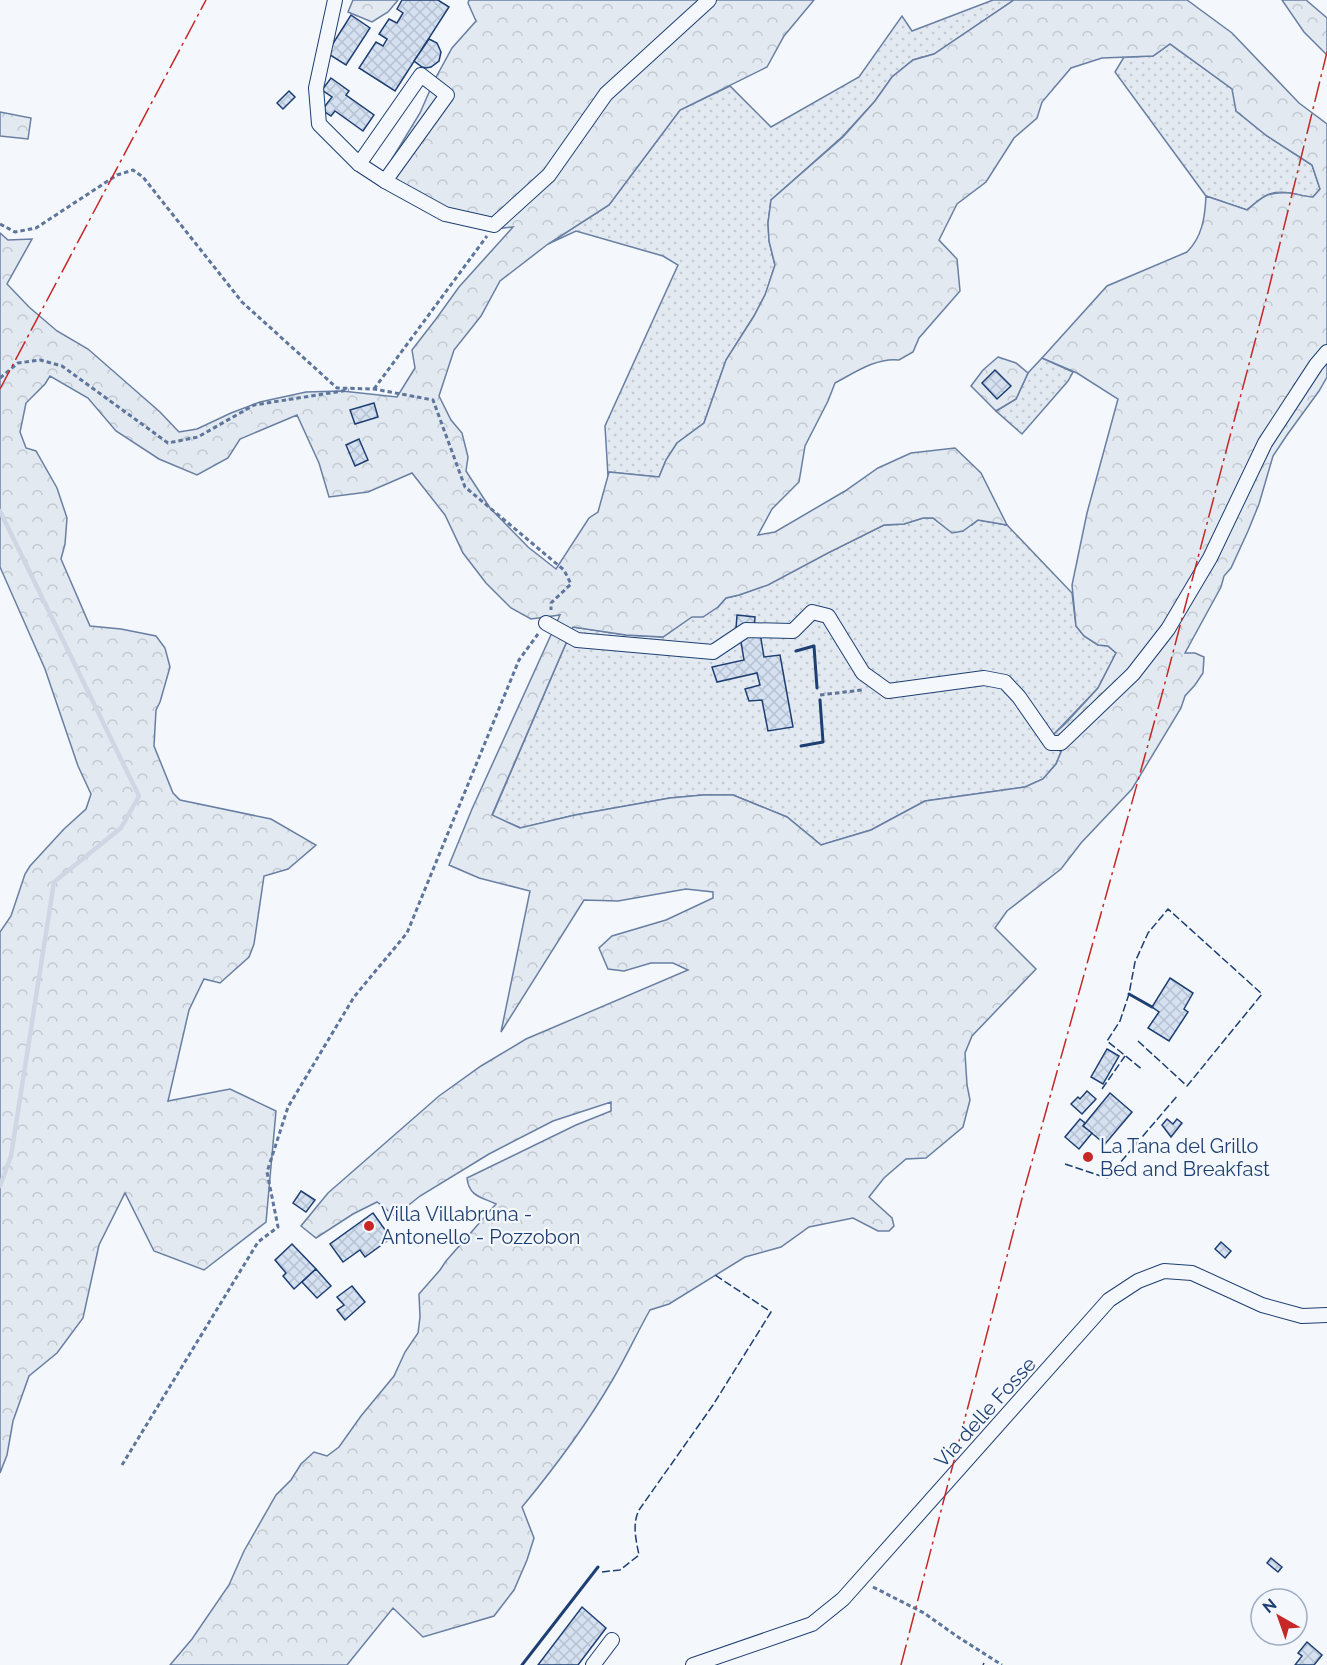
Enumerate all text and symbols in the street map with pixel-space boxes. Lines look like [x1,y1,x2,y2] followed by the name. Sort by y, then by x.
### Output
[1100,1134,1270,1181] place label: La Tana del Grillo Bed and Breakfast
[1081,1150,1095,1164] marker: La Tana del Grillo Bed and Breakfast
[381,1202,581,1249] place label: Villa Villabruna - Antonello - Pozzobon
[362,1219,376,1233] marker: Villa Villabruna - Antonello - Pozzobon
[929,1352,1041,1472] street label: Via delle Fosse
[1249,1587,1309,1647] north arrow
[1259,1595,1280,1617] text: N

